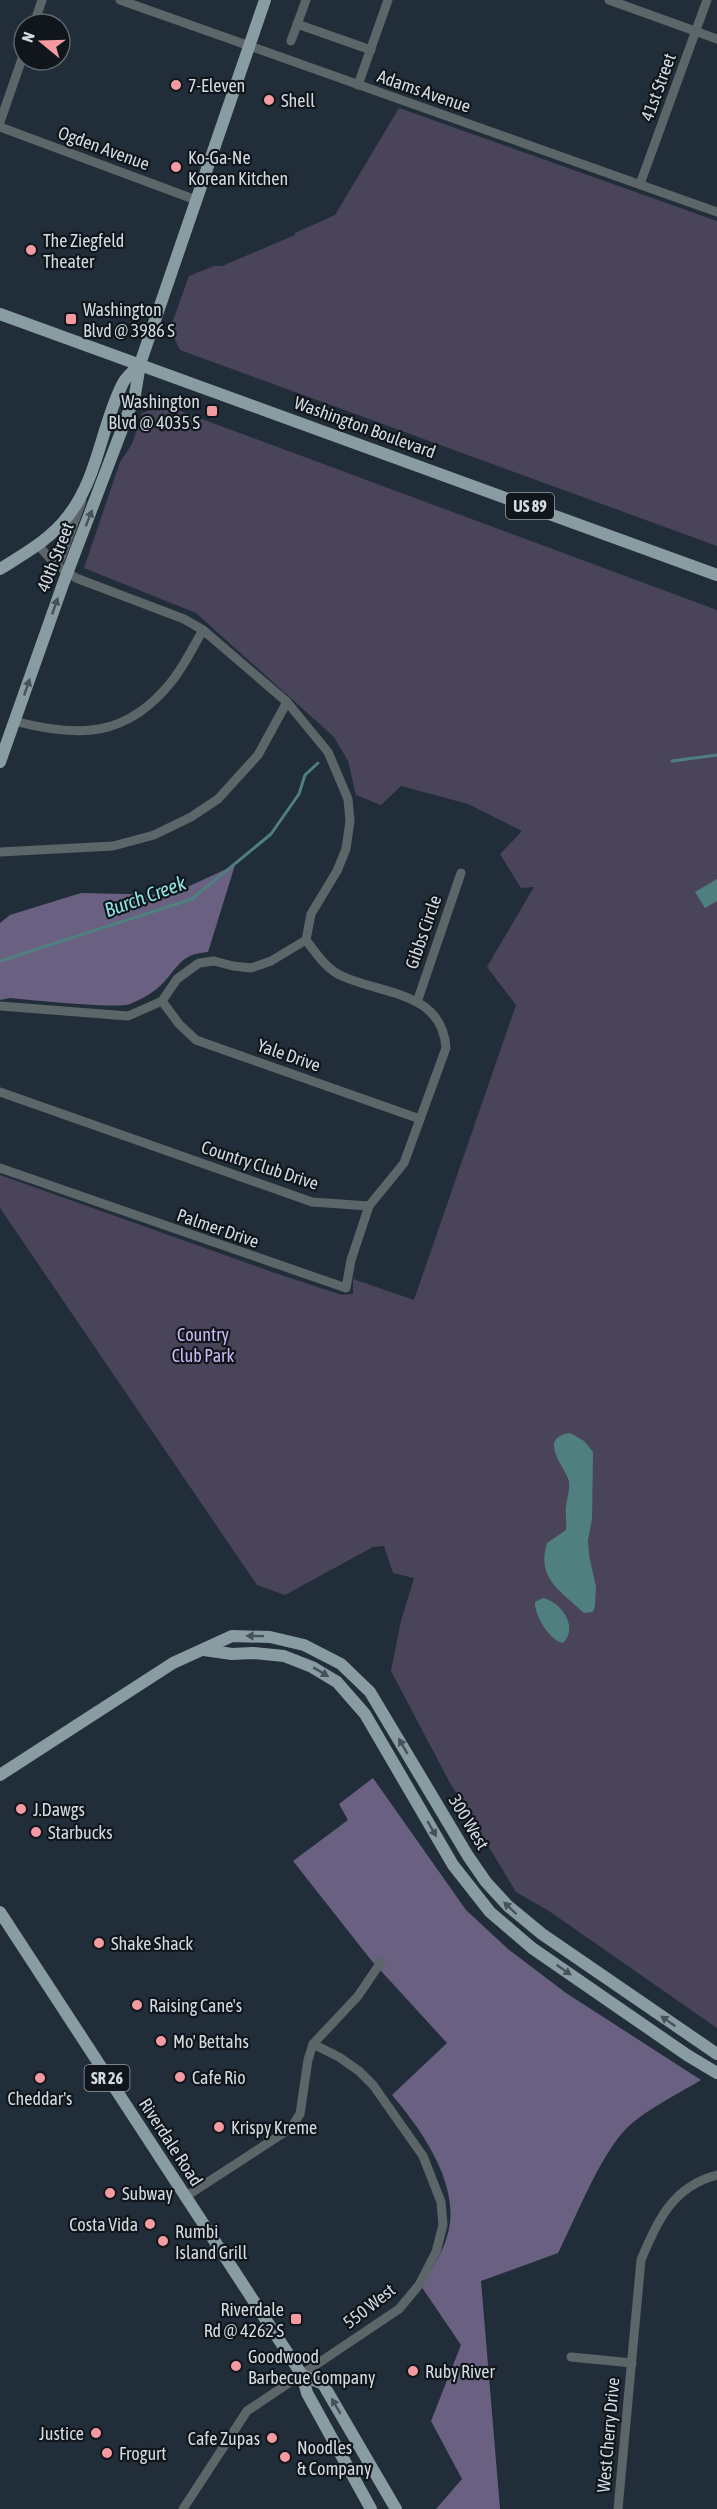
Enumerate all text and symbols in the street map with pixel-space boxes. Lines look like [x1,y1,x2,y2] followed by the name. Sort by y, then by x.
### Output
[12,12,72,72] north arrow
[18,30,38,45] text: N
[636,50,680,124] street label: 41st Street
[375,65,473,117] street label: Adams Avenue
[188,75,245,96] place label: 7-Eleven
[169,78,183,92] marker: 7-Eleven
[281,90,315,111] place label: Shell
[262,93,276,107] marker: Shell
[55,122,153,174] street label: Ogden Avenue
[188,147,288,189] place label: Ko-Ga-Ne Korean Kitchen
[169,160,183,174] marker: Ko-Ga-Ne Korean Kitchen
[43,230,124,272] place label: The Ziegfeld Theater
[24,243,38,257] marker: The Ziegfeld Theater
[83,299,175,341] place label: Washington Blvd @ 3986 S
[64,312,78,326] marker: Washington Blvd @ 3986 S
[108,391,200,433] place label: Washington Blvd @ 4035 S
[291,392,439,462] street label: Washington Boulevard
[205,404,219,418] marker: Washington Blvd @ 4035 S
[506,493,554,519] road number: US 89
[84,509,94,527] one-way arrow
[32,519,78,595] street label: 40th Street
[51,597,61,615] one-way arrow
[22,678,32,696] one-way arrow
[101,871,189,921] water label: Burch Creek
[401,892,445,972] street label: Gibbs Circle
[255,1034,323,1076] street label: Yale Drive
[199,1136,321,1194] street label: Country Club Drive
[174,1204,262,1252] street label: Palmer Drive
[172,1324,234,1366] park label: Country Club Park
[246,1631,265,1641] one-way arrow
[313,1666,329,1677] one-way arrow
[398,1737,408,1754] one-way arrow
[445,1791,493,1853] street label: 300 West
[33,1799,85,1820] place label: J.Dawgs
[14,1802,28,1816] marker: J.Dawgs
[427,1821,437,1838] one-way arrow
[48,1822,113,1843] place label: Starbucks
[29,1825,43,1839] marker: Starbucks
[504,1901,518,1915] one-way arrow
[111,1933,193,1954] place label: Shake Shack
[92,1936,106,1950] marker: Shake Shack
[555,1964,571,1976] one-way arrow
[149,1995,242,2016] place label: Raising Cane's
[130,1998,144,2012] marker: Raising Cane's
[661,2015,677,2027] one-way arrow
[173,2031,249,2052] place label: Mo' Bettahs
[154,2034,168,2048] marker: Mo' Bettahs
[84,2065,130,2091] road number: SR 26
[192,2067,246,2088] place label: Cafe Rio
[173,2070,187,2084] marker: Cafe Rio
[33,2071,47,2085] marker: Cheddar's
[8,2088,72,2109] place label: Cheddar's
[135,2094,207,2190] street label: Riverdale Road
[231,2117,317,2138] place label: Krispy Kreme
[212,2120,226,2134] marker: Krispy Kreme
[122,2183,173,2204] place label: Subway
[103,2186,117,2200] marker: Subway
[69,2214,138,2235] place label: Costa Vida
[143,2217,157,2231] marker: Costa Vida
[175,2221,248,2263] place label: Rumbi Island Grill
[156,2234,170,2248] marker: Rumbi Island Grill
[339,2279,399,2333] street label: 550 West
[204,2299,284,2341] place label: Riverdale Rd @ 4262 S
[289,2312,303,2326] marker: Riverdale Rd @ 4262 S
[248,2346,375,2388] place label: Goodwood Barbecue Company
[229,2359,243,2373] marker: Goodwood Barbecue Company
[425,2361,495,2382] place label: Ruby River
[406,2364,420,2378] marker: Ruby River
[593,2377,623,2493] street label: West Cherry Drive
[331,2397,341,2414] one-way arrow
[39,2423,84,2444] place label: Justice
[89,2426,103,2440] marker: Justice
[188,2428,260,2449] place label: Cafe Zupas
[265,2431,279,2445] marker: Cafe Zupas
[297,2437,371,2479] place label: Noodles & Company
[119,2443,166,2464] place label: Frogurt
[100,2446,114,2460] marker: Frogurt
[278,2450,292,2464] marker: Noodles & Company

